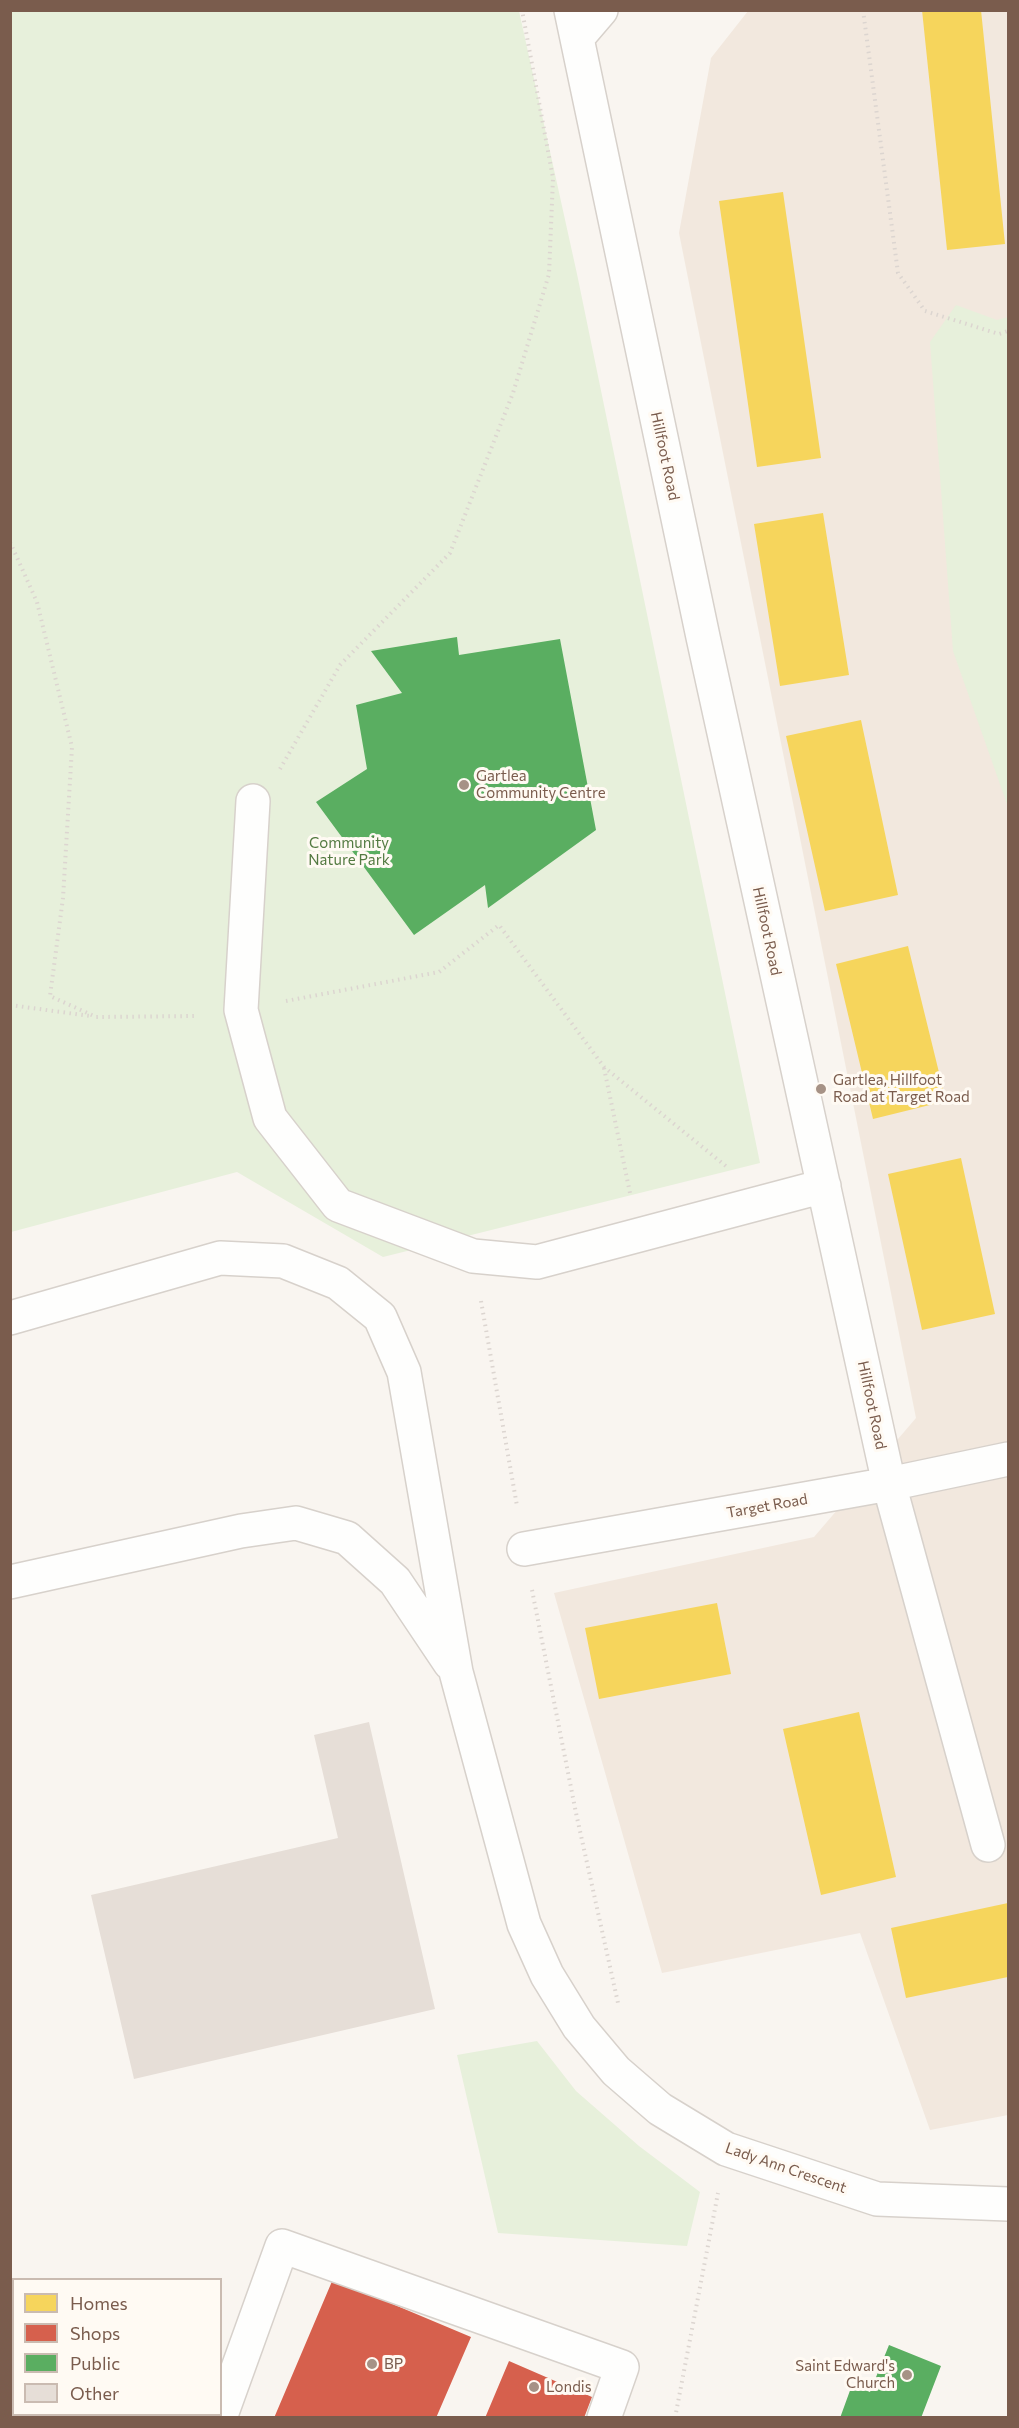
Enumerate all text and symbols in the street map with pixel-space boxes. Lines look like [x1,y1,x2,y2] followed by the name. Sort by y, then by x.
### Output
[647,410,683,502] street label: Hillfoot Road
[476,767,606,802] place label: Gartlea Community Centre
[457,778,471,792] marker: Gartlea Community Centre
[308,834,390,869] park label: Community Nature Park
[749,885,785,977] street label: Hillfoot Road
[833,1071,970,1106] place label: Gartlea, Hillfoot Road at Target Road
[814,1082,828,1096] marker: Gartlea, Hillfoot Road at Target Road
[854,1359,890,1451] street label: Hillfoot Road
[725,1490,809,1522] street label: Target Road
[723,2139,849,2197] street label: Lady Ann Crescent
[12,2278,222,2416] legend
[70,2292,128,2314] text: Homes
[70,2322,120,2344] text: Shops
[70,2352,120,2374] text: Public
[384,2355,403,2373] place label: BP
[365,2357,379,2371] marker: BP
[795,2357,895,2392] place label: Saint Edward's Church
[900,2368,914,2382] marker: Saint Edward's Church
[546,2378,591,2396] place label: Londis
[527,2380,541,2394] marker: Londis
[70,2382,119,2404] text: Other

